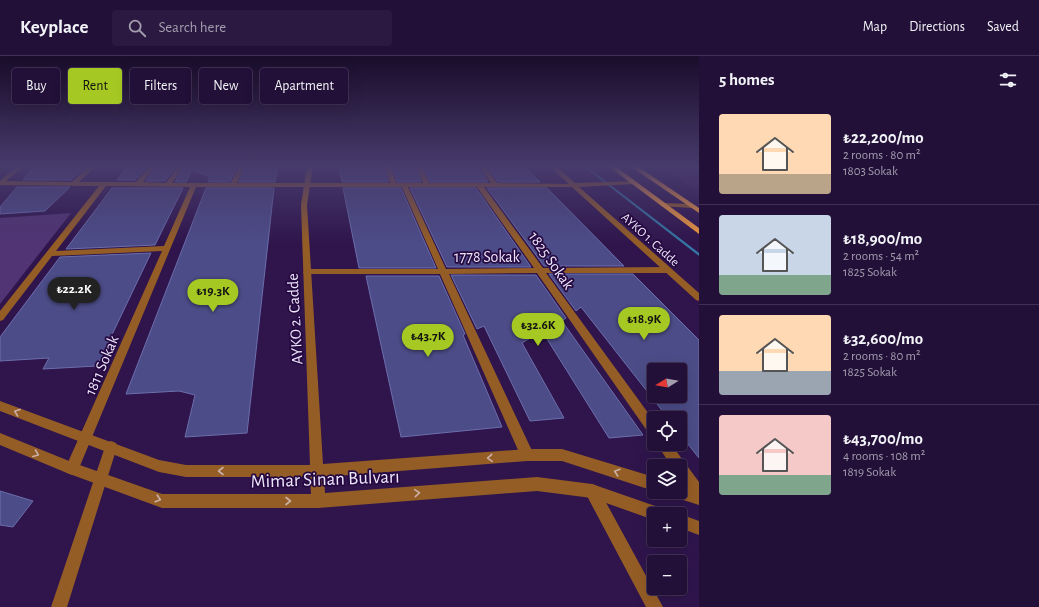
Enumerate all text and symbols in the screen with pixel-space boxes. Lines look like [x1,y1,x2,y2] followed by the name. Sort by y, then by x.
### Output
[112,10,392,46] search box
[126,17,148,39] icon: search
[20,18,88,37] text: Keyplace
[158,20,226,35] text: Search here
[863,20,887,34] text: Map
[909,20,965,34] text: Directions
[987,20,1019,34] text: Saved
[12,68,60,104] chip: Buy
[68,68,122,104] chip: Rent
[130,68,191,104] chip: Filters
[199,68,252,104] chip: New
[260,68,348,104] chip: Apartment
[997,69,1019,91] icon: filters
[719,71,775,88] text: 5 homes
[843,129,924,146] text: ₺22,200/mo
[751,130,799,178] icon: home
[843,149,920,162] text: 2 rooms · 80 m²
[843,165,898,178] text: 1803 Sokak
[619,211,681,269] street label: AYKO 1. Cadde
[526,229,577,293] street label: 1825 Sokak
[843,230,922,247] text: ₺18,900/mo
[751,231,799,279] icon: home
[454,249,521,265] street label: 1778 Sokak
[843,250,919,263] text: 2 rooms · 54 m²
[843,266,897,279] text: 1825 Sokak
[285,273,305,365] street label: AYKO 2. Cadde
[41,277,107,311] pin: ₺22.2K
[180,279,246,313] pin: ₺19.3K
[56,283,92,296] text: ₺22.2K
[196,285,230,298] text: ₺19.3K
[611,307,677,341] pin: ₺18.9K
[505,313,571,347] pin: ₺32.6K
[627,313,661,326] text: ₺18.9K
[521,319,555,332] text: ₺32.6K
[395,324,461,358] pin: ₺43.7K
[411,330,445,343] text: ₺43.7K
[843,330,923,347] text: ₺32,600/mo
[751,331,799,379] icon: home
[82,332,122,398] street label: 1811 Sokak
[843,350,920,363] text: 2 rooms · 80 m²
[647,363,687,403] north arrow
[647,363,687,595] map controls
[843,366,897,379] text: 1825 Sokak
[14,409,21,417] one-way arrow
[647,411,687,451] button: locate
[843,430,923,447] text: ₺43,700/mo
[751,431,799,479] icon: home
[32,449,40,457] one-way arrow
[843,450,925,463] text: 4 rooms · 108 m²
[487,453,493,462] one-way arrow
[647,459,687,499] button: layers
[843,466,896,479] text: 1819 Sokak
[218,467,224,475] one-way arrow
[250,467,400,492] street label: Mimar Sinan Bulvarı
[614,468,621,477] one-way arrow
[414,489,420,498] one-way arrow
[154,494,161,503] one-way arrow
[285,497,291,505] one-way arrow
[647,507,687,547] button: +
[647,555,687,595] button: −

